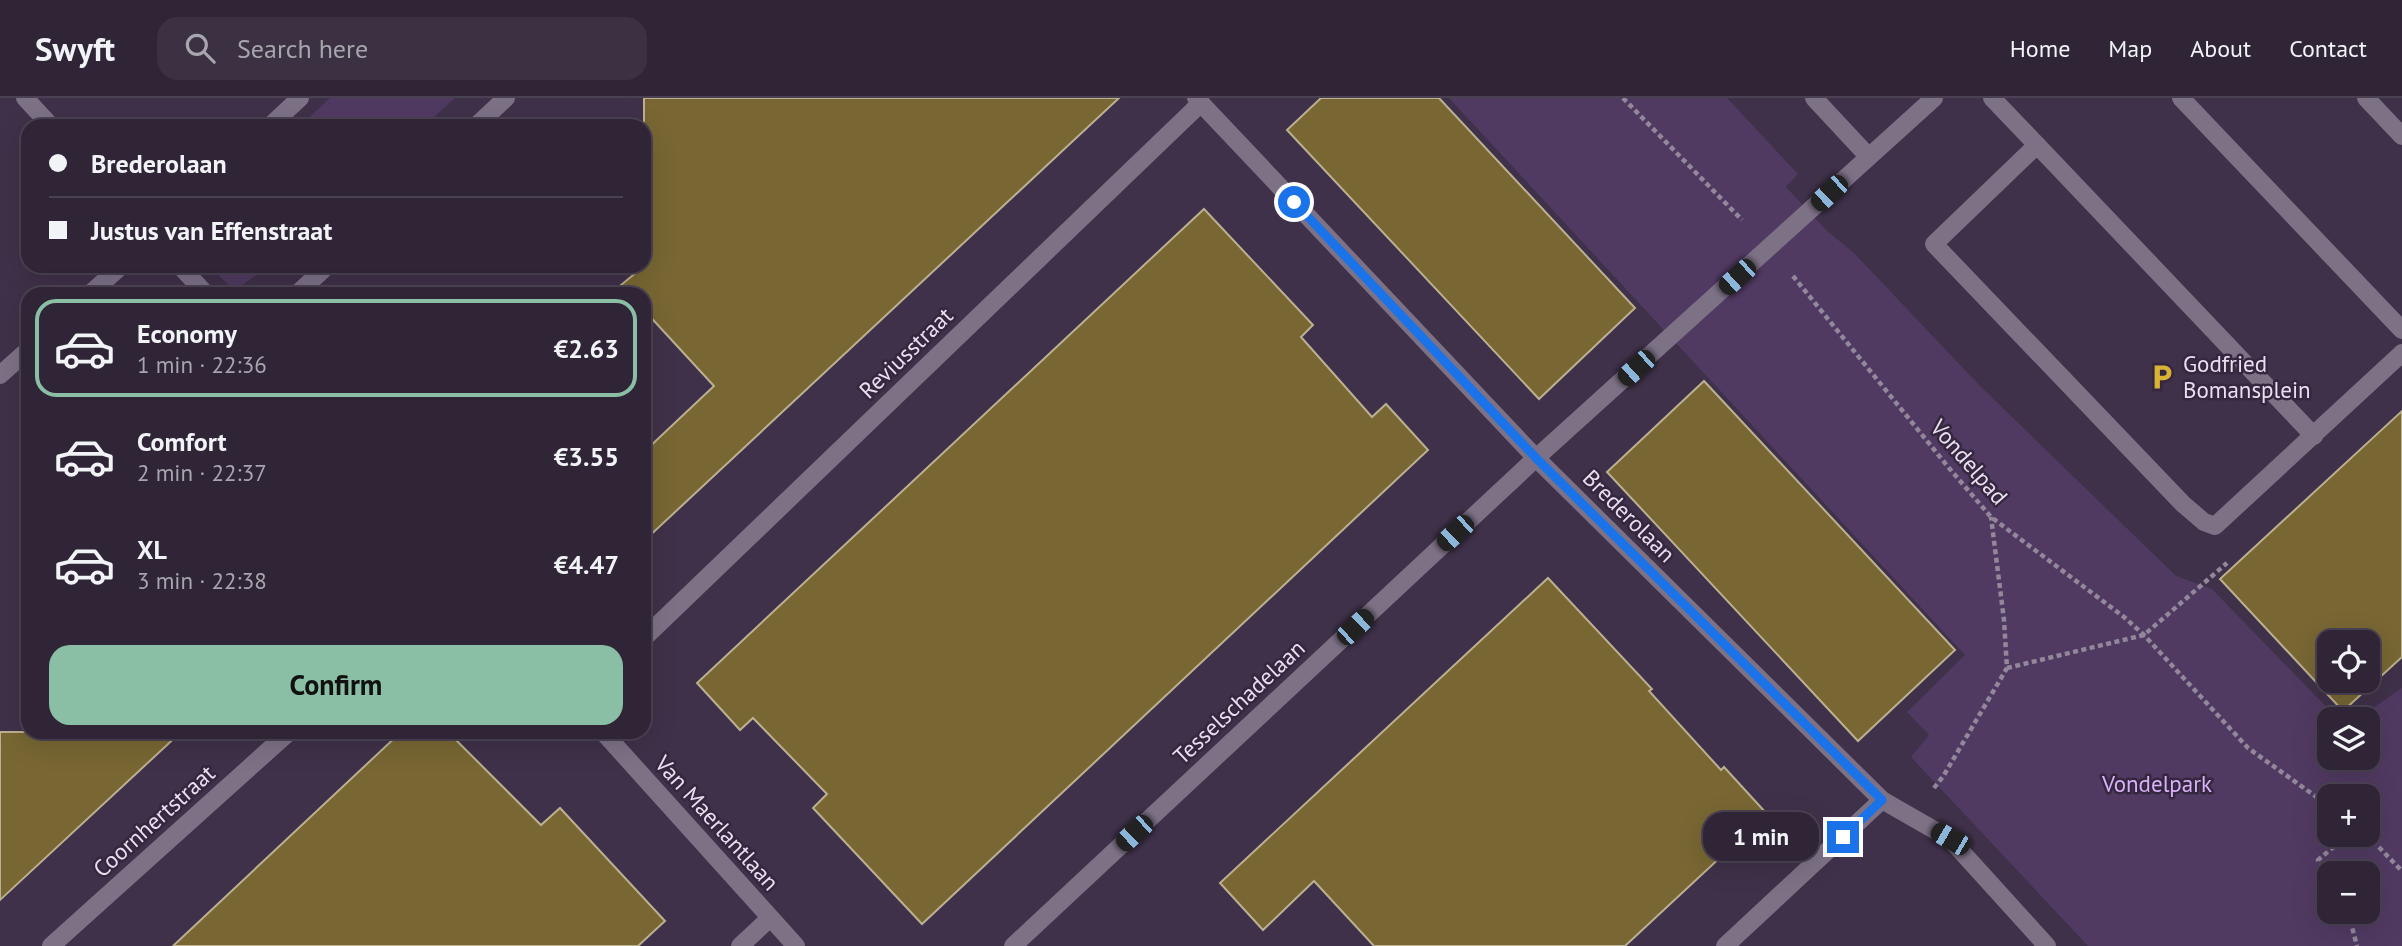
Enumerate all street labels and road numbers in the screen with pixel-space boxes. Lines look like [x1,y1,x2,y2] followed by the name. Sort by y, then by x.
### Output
[853,301,959,404] street label: Reviusstraat
[1924,412,2014,510] street label: Vondelpad
[1577,463,1682,568] street label: Brederolaan
[1167,633,1311,770] street label: Tesselschadelaan
[648,748,786,896] street label: Van Maerlantlaan
[87,758,221,883] street label: Coornhertstraat

